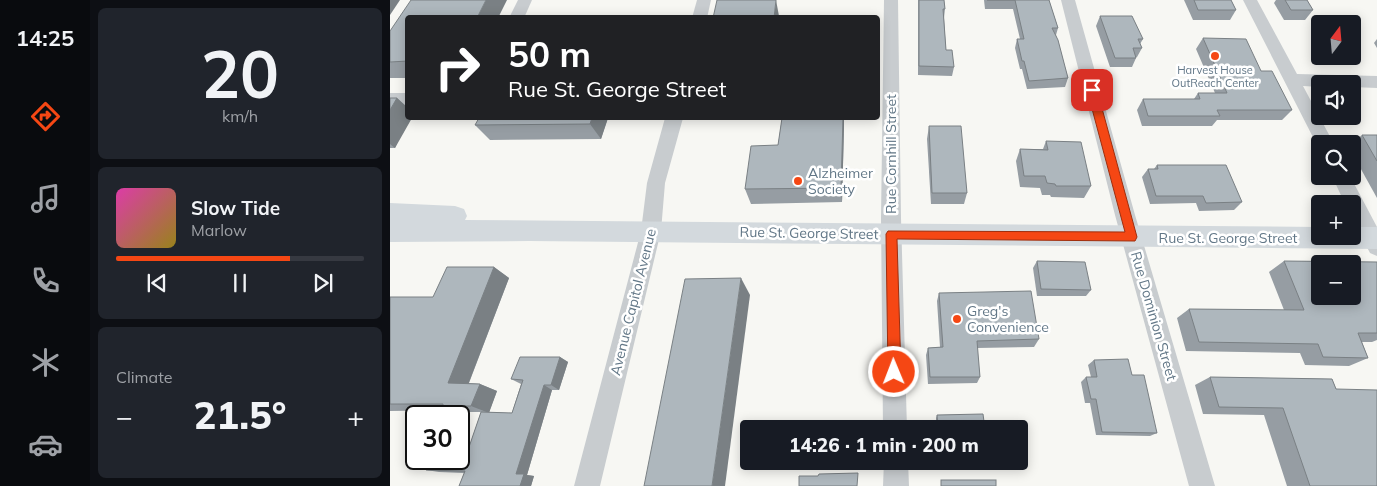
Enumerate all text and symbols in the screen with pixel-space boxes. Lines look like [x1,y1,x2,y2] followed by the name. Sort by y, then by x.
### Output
[1311,15,1361,65] north arrow
[1311,15,1361,305] map controls
[16,24,74,52] text: 14:25
[508,32,591,76] text: 50 m
[201,33,279,114] text: 20
[425,35,490,100] icon: right
[1209,50,1221,62] marker: Harvest House OutReach Center
[1172,63,1258,90] place label: Harvest House OutReach Center
[1071,69,1113,111] pin
[508,75,726,103] text: Rue St. George Street
[1311,75,1361,125] button: sound
[1078,76,1106,104] icon: arrive
[882,94,900,214] street label: Rue Cornhill Street
[28,99,63,134] icon: directions
[222,106,258,126] text: km/h
[1311,135,1361,185] button: search
[808,164,874,198] place label: Alzheimer Society
[792,175,804,187] marker: Alzheimer Society
[28,181,63,216] icon: music
[1311,195,1361,245] button: +
[191,196,280,220] text: Slow Tide
[191,220,247,240] text: Marlow
[739,223,879,243] street label: Rue St. George Street
[606,227,660,377] street label: Avenue Capitol Avenue
[1159,229,1298,247] street label: Rue St. George Street
[1127,249,1181,383] street label: Rue Dominion Street
[1311,255,1361,305] button: −
[28,263,63,298] icon: phone
[143,269,171,297] icon: previous
[226,269,254,297] icon: pause
[309,269,337,297] icon: next
[967,302,1049,336] place label: Greg's Convenience
[951,313,963,325] marker: Greg's Convenience
[28,345,63,380] icon: climate
[867,345,919,397] position arrow
[116,367,172,387] text: Climate
[194,391,286,439] text: 21.5°
[116,399,133,434] text: −
[347,399,364,434] text: +
[405,405,470,470] speed limit sign: 30
[28,427,63,462] icon: car
[789,433,979,457] text: 14:26 · 1 min · 200 m

